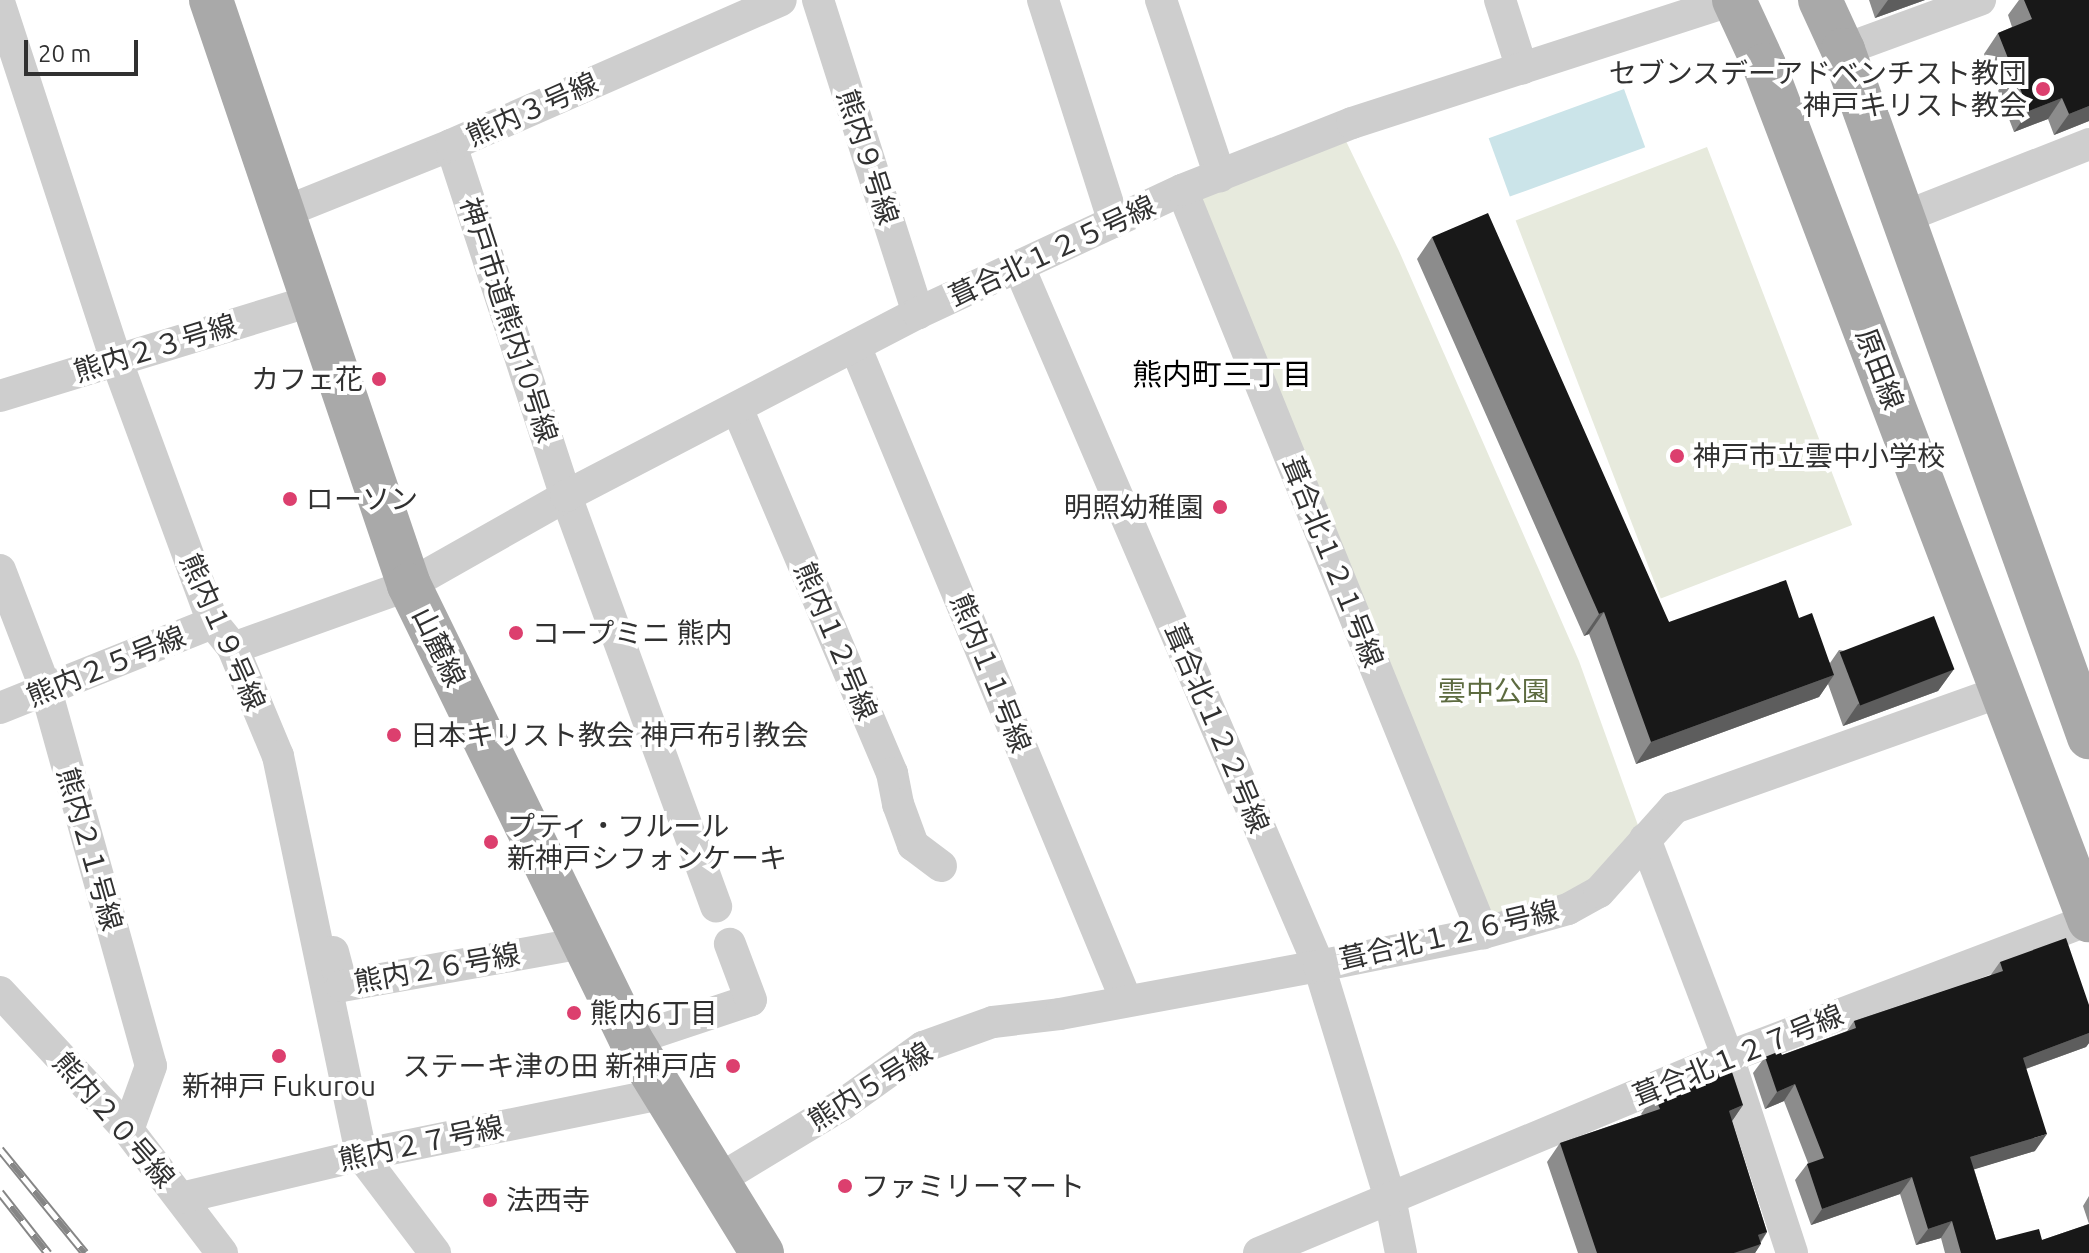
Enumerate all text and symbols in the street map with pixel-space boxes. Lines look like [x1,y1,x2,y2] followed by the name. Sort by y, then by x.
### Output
[28,24,142,74] scale bar
[38,40,91,67] text: 20 m
[1607,56,2027,122] place label: セブンスデーアドベンチスト教団 神戸キリスト教会
[461,65,603,153] street label: 熊内３号線
[2034,80,2052,98] marker: セブンスデーアドベンチスト教団 神戸キリスト教会
[830,85,906,229] street label: 熊内９号線
[943,188,1161,314] street label: 葺合北１２５号線
[454,193,564,447] street label: 神戸市道熊内10号線
[70,307,240,389] street label: 熊内２３号線
[1849,324,1911,414] street label: 原田線
[1132,356,1312,392] district label: 熊内町三丁目
[251,362,363,396] place label: カフェ花
[370,370,388,388] marker: カフェ花
[1693,439,1945,473] place label: 神戸市立雲中小学校
[1668,447,1686,465] marker: 神戸市立雲中小学校
[1275,452,1391,672] street label: 葺合北１２１号線
[306,482,418,516] place label: ローソン
[281,490,299,508] marker: ローソン
[1064,490,1204,524] place label: 明照幼稚園
[1211,498,1229,516] marker: 明照幼稚園
[173,548,273,716] street label: 熊内１９号線
[788,557,884,725] street label: 熊内１２号線
[944,589,1038,757] street label: 熊内１１号線
[405,602,473,692] street label: 山麓線
[532,616,734,650] place label: コープミニ 熊内
[1158,618,1276,838] street label: 葺合北１２２号線
[22,619,190,713] street label: 熊内２５号線
[507,624,525,642] marker: コープミニ 熊内
[1438,674,1550,708] park label: 雲中公園
[410,718,808,752] place label: 日本キリスト教会 神戸布引教会
[385,726,403,744] marker: 日本キリスト教会 神戸布引教会
[51,764,129,934] street label: 熊内２１号線
[507,809,787,875] place label: プティ・フルール 新神戸シフォンケーキ
[482,833,500,851] marker: プティ・フルール 新神戸シフォンケーキ
[1336,893,1562,977] street label: 葺合北１２６号線
[351,937,523,999] street label: 熊内２６号線
[590,996,718,1030] place label: 熊内6丁目
[1628,997,1848,1113] street label: 葺合北１２７号線
[565,1004,583,1022] marker: 熊内6丁目
[802,1035,938,1137] street label: 熊内５号線
[46,1046,182,1194] street label: 熊内２０号線
[270,1047,288,1065] marker: 新神戸 Fukurou
[403,1049,717,1083] place label: ステーキ津の田 新神戸店
[724,1057,742,1075] marker: ステーキ津の田 新神戸店
[182,1069,376,1103] place label: 新神戸 Fukurou
[335,1109,507,1177] street label: 熊内２７号線
[861,1169,1085,1203] place label: ファミリーマート
[836,1177,854,1195] marker: ファミリーマート
[506,1183,590,1217] place label: 法西寺
[481,1191,499,1209] marker: 法西寺

